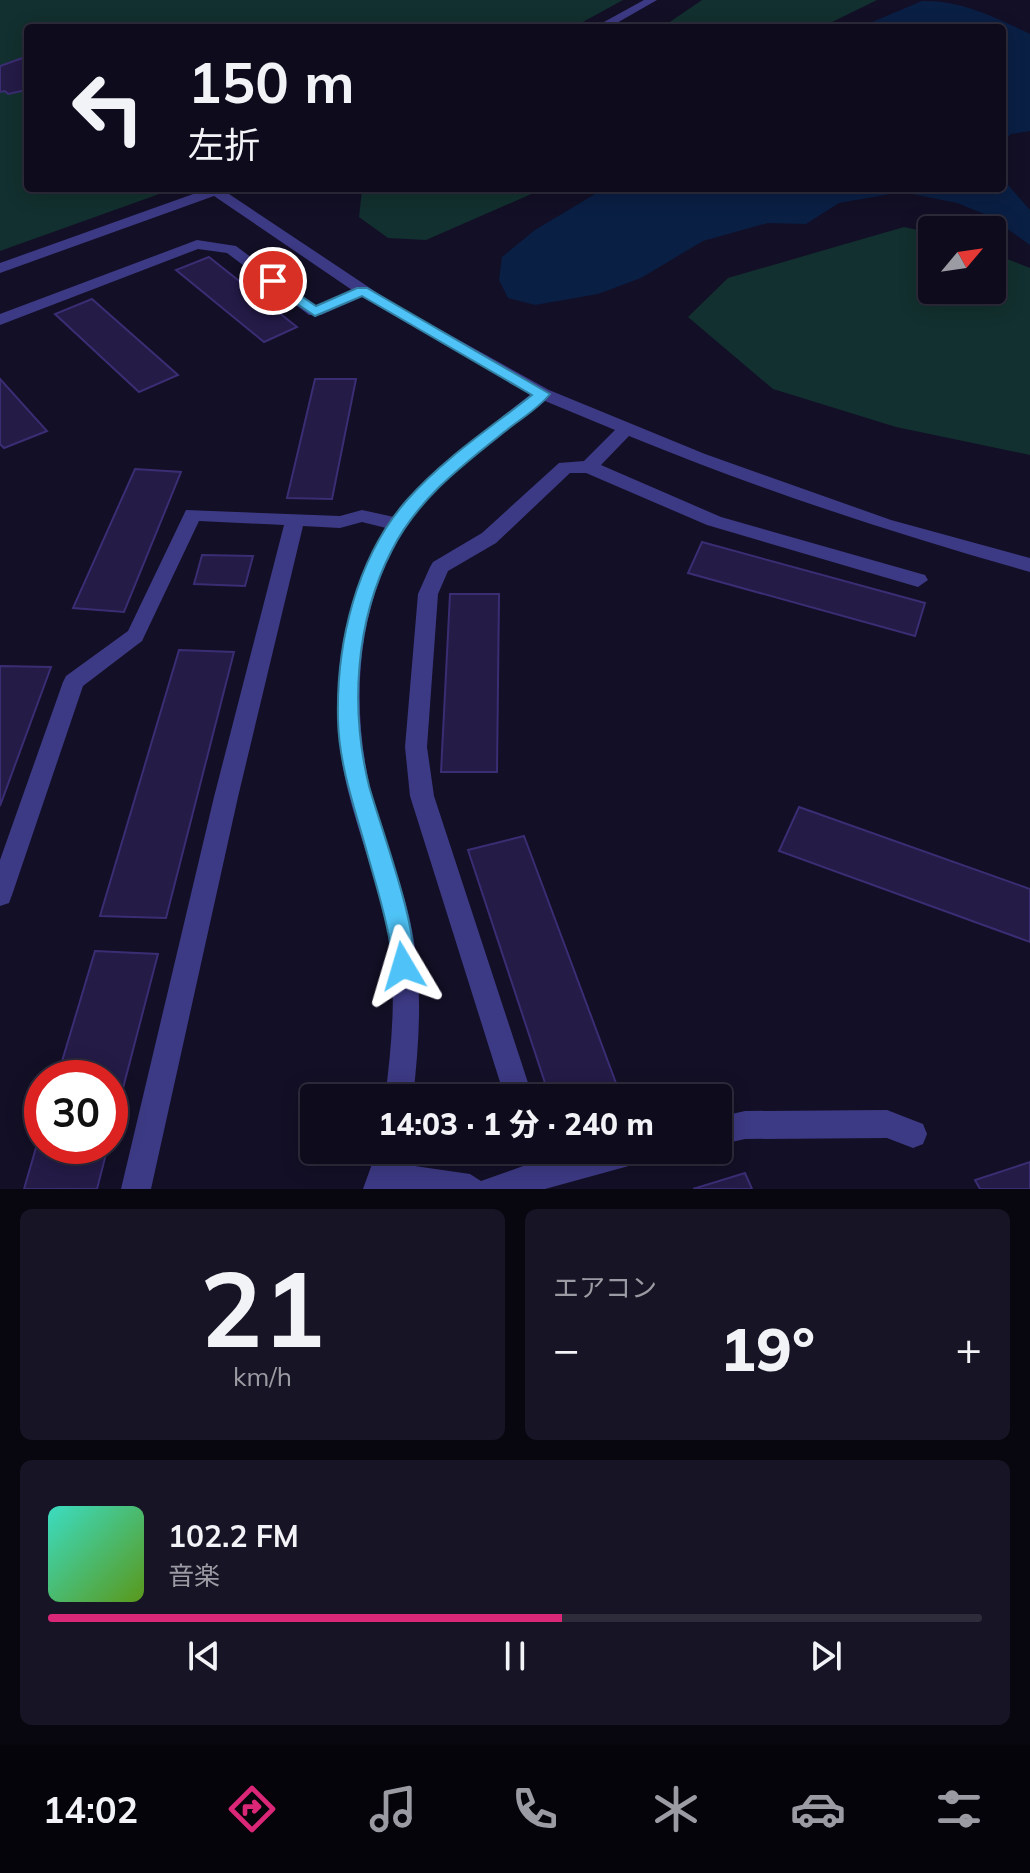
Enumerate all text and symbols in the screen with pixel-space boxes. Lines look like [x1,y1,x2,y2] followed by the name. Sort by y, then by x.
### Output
[188,47,355,117] text: 150 m
[56,56,160,160] icon: left
[188,122,260,167] text: 左折
[918,216,1006,304] north arrow
[918,216,1006,304] map controls
[239,247,307,315] pin
[251,259,295,303] icon: arrive
[361,924,445,1008] position arrow
[24,1060,128,1164] speed limit sign: 30
[378,1105,654,1143] text: 14:03 · 1 分 · 240 m
[200,1242,325,1373] text: 21
[553,1271,657,1304] text: エアコン
[720,1311,815,1386] text: 19°
[553,1321,579,1376] text: −
[956,1321,982,1376] text: +
[233,1360,292,1393] text: km/h
[168,1517,299,1555] text: 102.2 FM
[168,1559,220,1592] text: 音楽
[182,1634,226,1678] icon: previous
[493,1634,537,1678] icon: pause
[804,1634,848,1678] icon: next
[224,1781,280,1837] icon: directions
[365,1781,421,1837] icon: music
[507,1781,563,1837] icon: phone
[648,1781,704,1837] icon: climate
[790,1781,846,1837] icon: car
[931,1781,987,1837] icon: filters
[43,1787,138,1832] text: 14:02

